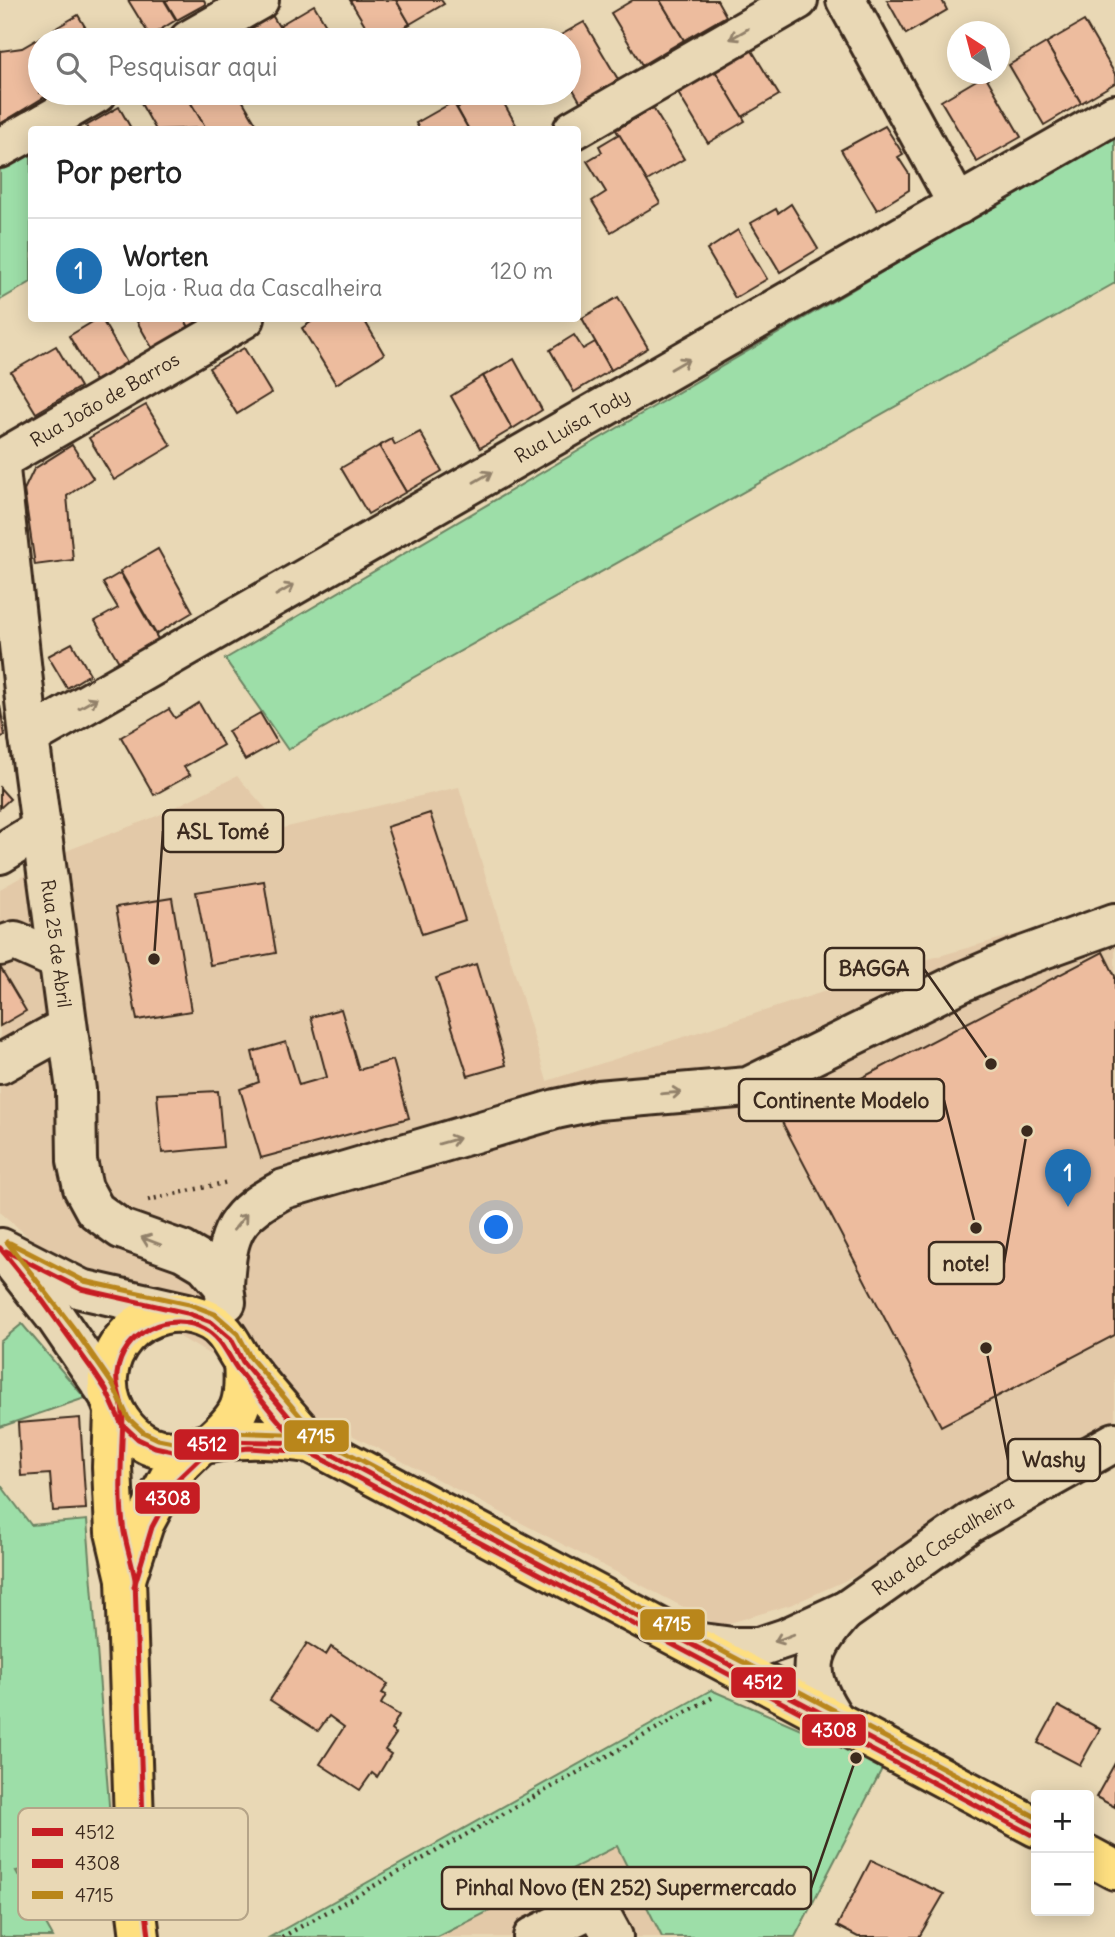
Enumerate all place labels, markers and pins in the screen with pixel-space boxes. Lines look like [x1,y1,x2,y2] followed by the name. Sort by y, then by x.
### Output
[163,810,283,852] callout: ASL Tomé
[825,948,924,990] callout: BAGGA
[739,1079,944,1121] callout: Continente Modelo
[1045,1149,1091,1207] pin: 1
[929,1242,1004,1284] callout: note!
[1008,1439,1100,1481] callout: Washy
[442,1867,811,1909] callout: Pinhal Novo (EN 252) Supermercado

